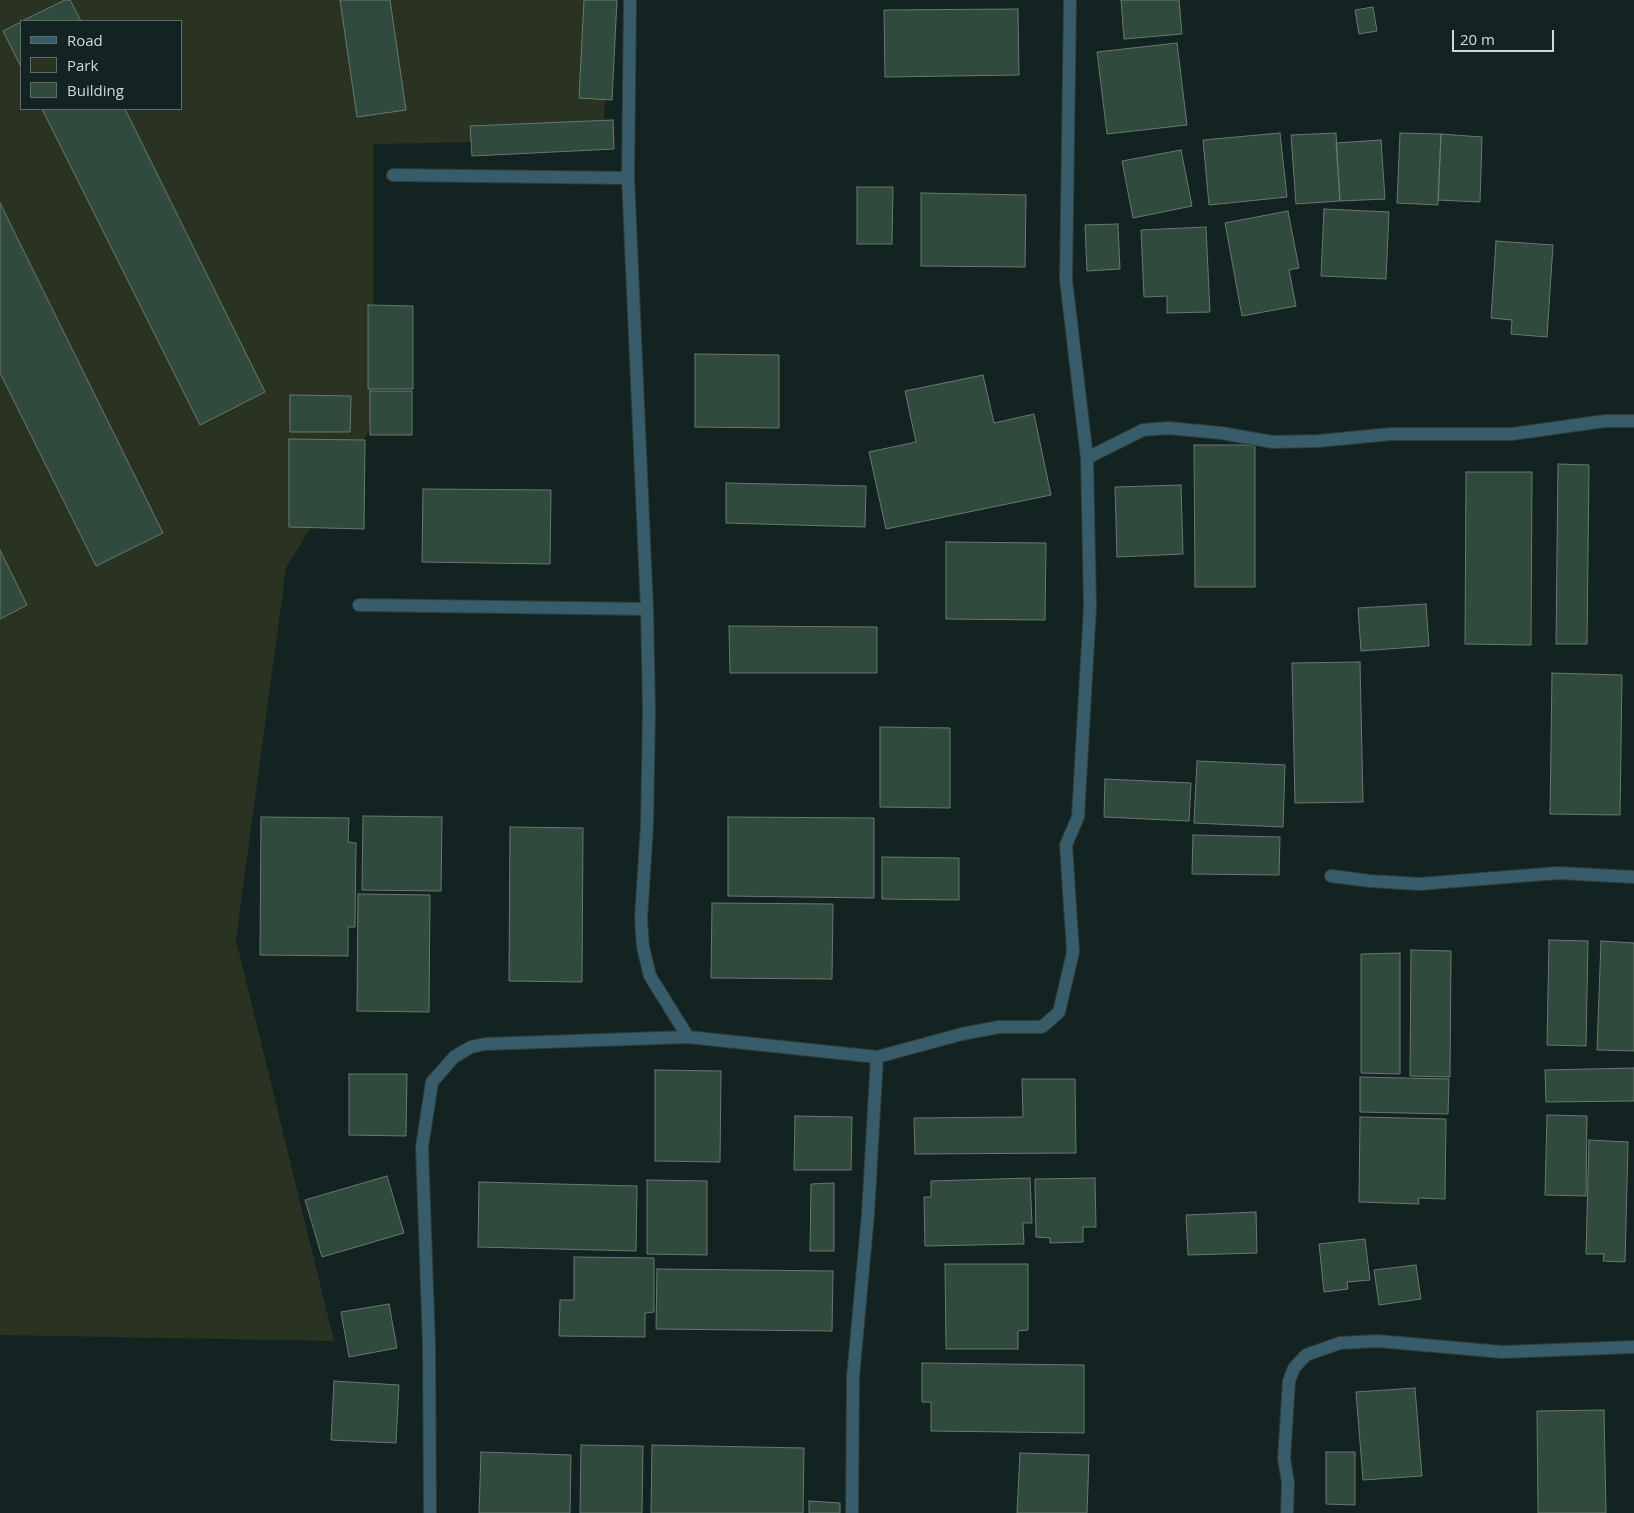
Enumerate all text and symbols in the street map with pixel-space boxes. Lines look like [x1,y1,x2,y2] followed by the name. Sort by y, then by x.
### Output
[20,20,182,110] legend
[1454,20,1556,52] scale bar
[1460,29,1495,49] text: 20 m
[67,30,103,50] text: Road
[67,55,98,75] text: Park
[67,80,124,100] text: Building

